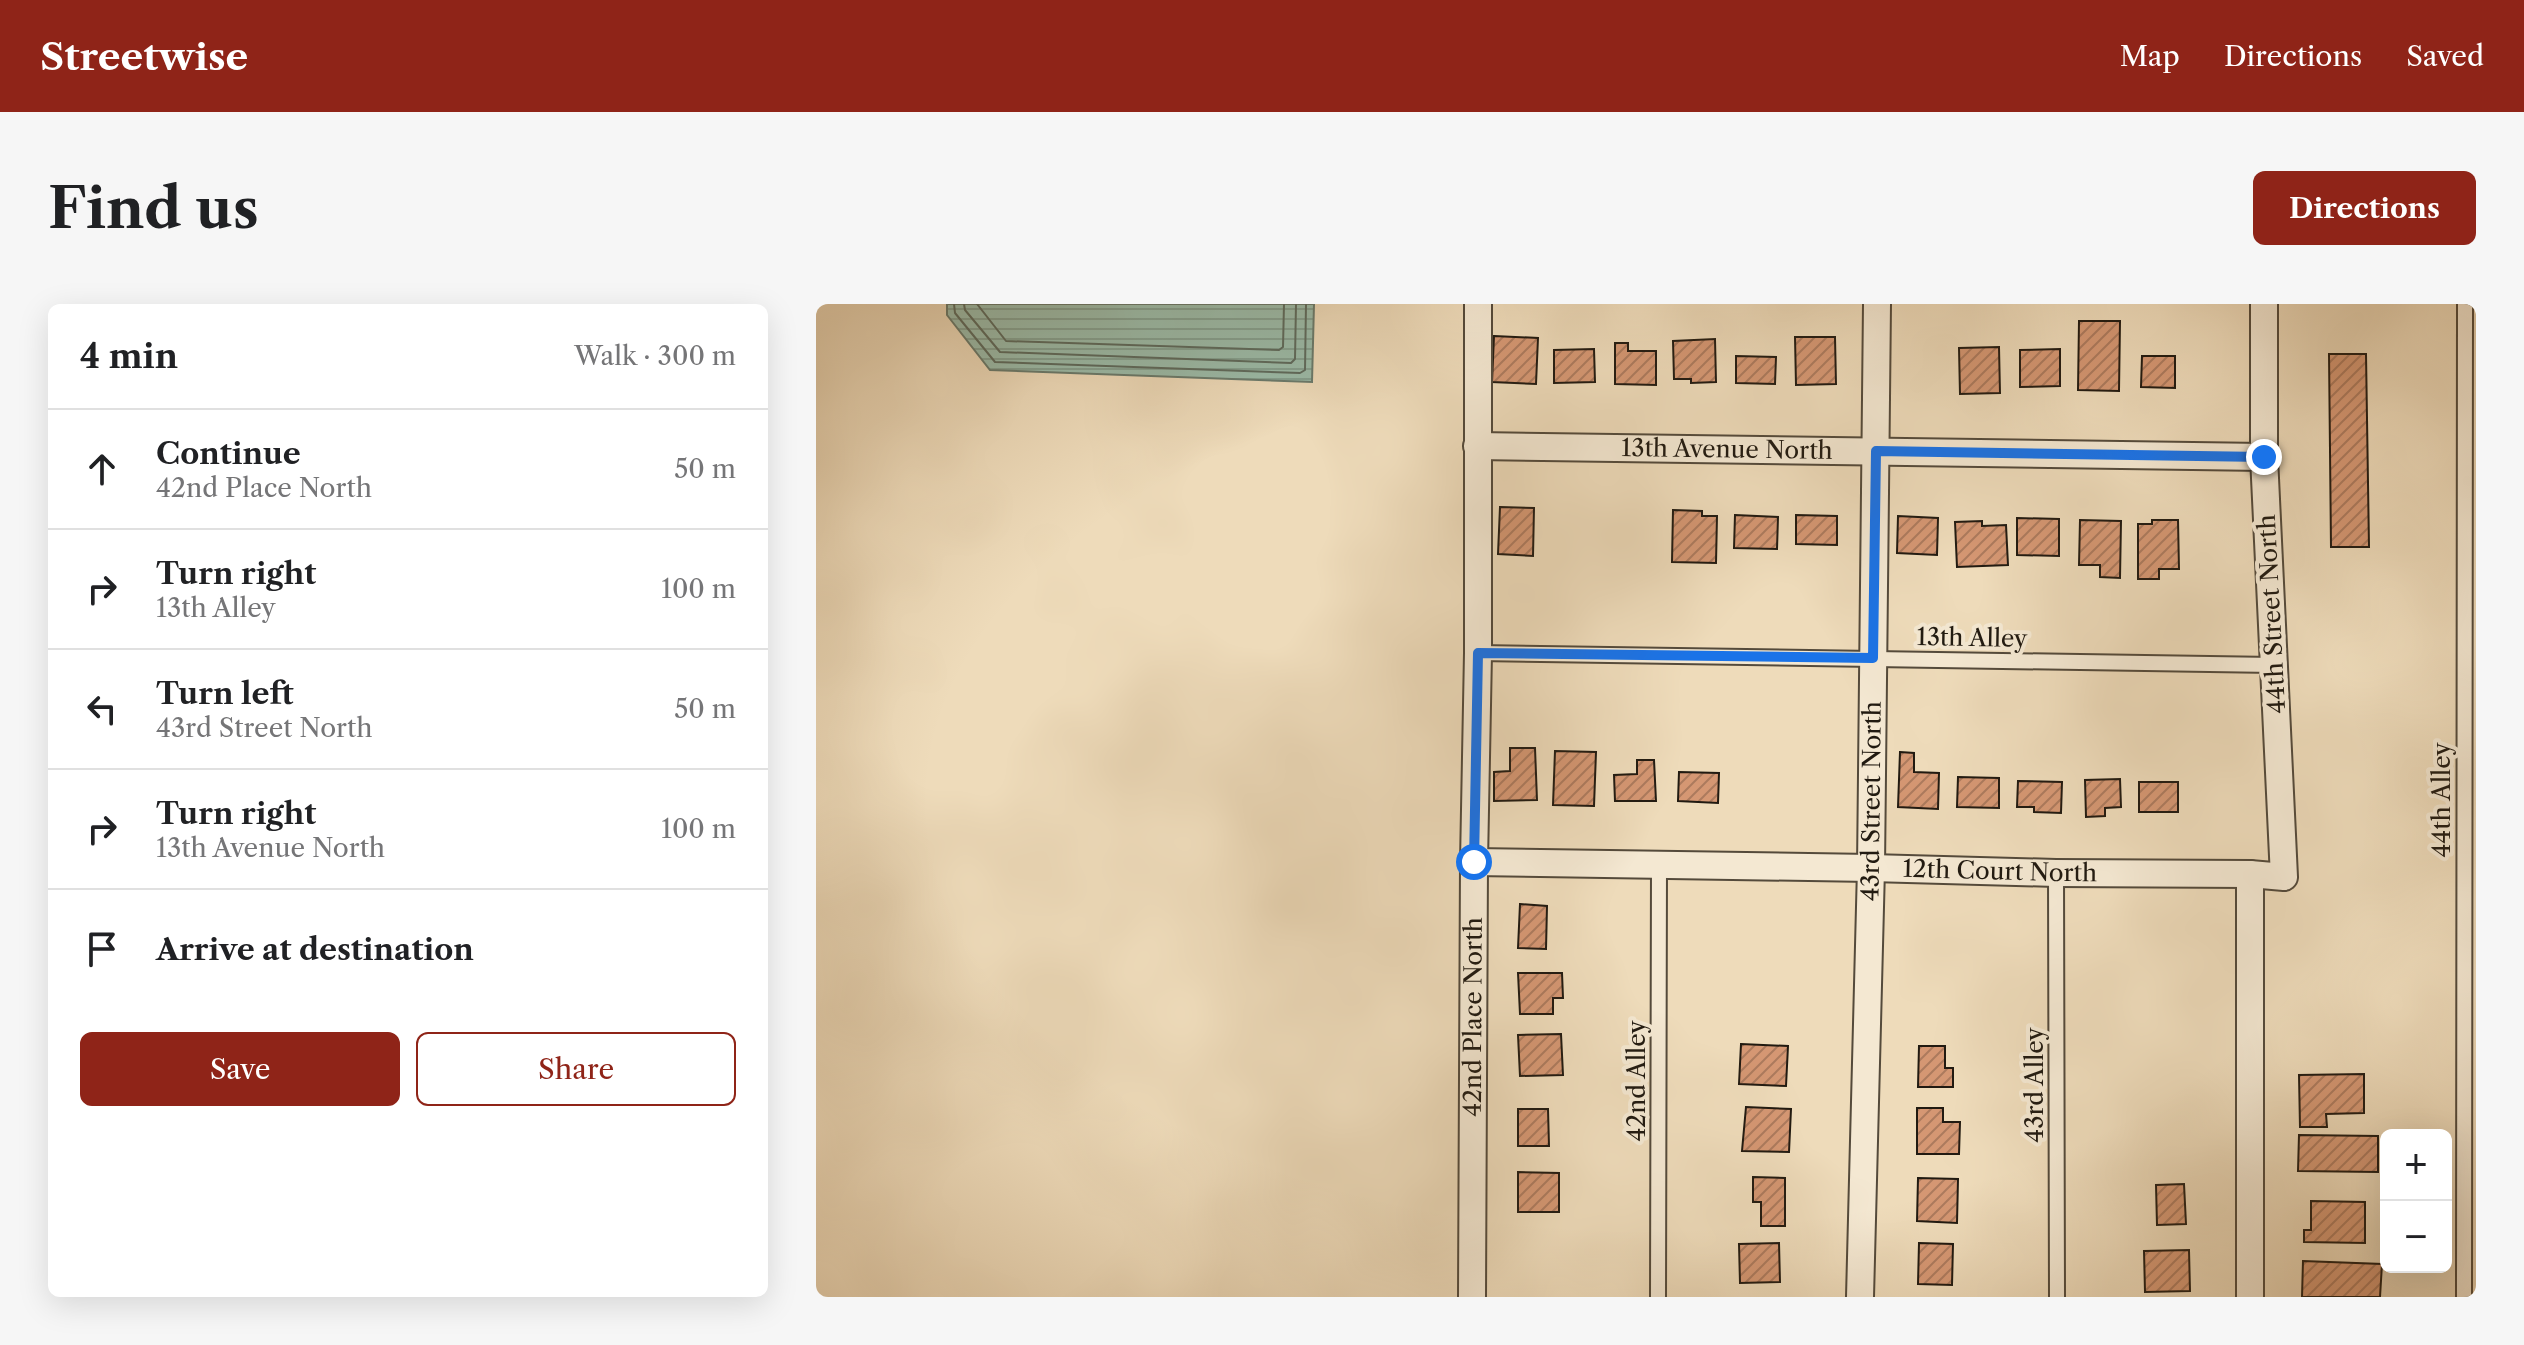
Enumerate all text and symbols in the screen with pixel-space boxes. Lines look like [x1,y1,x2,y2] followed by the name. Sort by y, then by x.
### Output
[40,33,248,80] text: Streetwise
[2120,39,2180,73] text: Map
[2224,39,2362,73] text: Directions
[2406,39,2484,73] text: Saved
[2253,171,2476,245] button: Directions
[48,174,259,243] text: Find us
[80,335,178,377] text: 4 min
[574,340,736,372] text: Walk · 300 m
[1621,433,1833,465] street label: 13th Avenue North
[156,435,301,472] text: Continue
[2246,439,2282,475] route end
[80,447,124,491] icon: ahead
[674,453,736,485] text: 50 m
[156,472,372,504] text: 42nd Place North
[2252,514,2291,714] street label: 44th Street North
[156,555,316,592] text: Turn right
[80,567,124,611] icon: right
[661,573,736,605] text: 100 m
[156,592,276,624] text: 13th Alley
[1916,622,2028,653] street label: 13th Alley
[156,675,293,712] text: Turn left
[80,687,124,731] icon: left
[674,693,736,725] text: 50 m
[1855,701,1887,901] street label: 43rd Street North
[156,712,373,744] text: 43rd Street North
[2427,742,2456,858] street label: 44th Alley
[156,795,316,832] text: Turn right
[80,807,124,851] icon: right
[661,813,736,845] text: 100 m
[156,832,385,864] text: 13th Avenue North
[1456,844,1492,880] route start
[1902,854,2097,887] street label: 12th Court North
[1458,917,1488,1117] street label: 42nd Place North
[80,927,124,971] icon: arrive
[156,931,474,968] text: Arrive at destination
[1622,1020,1651,1142] street label: 42nd Alley
[2020,1027,2049,1143] street label: 43rd Alley
[80,1032,400,1106] button: Save
[416,1032,736,1106] button: Share
[2380,1129,2452,1273] map controls
[2380,1129,2452,1201] button: +
[2380,1201,2452,1273] button: −

